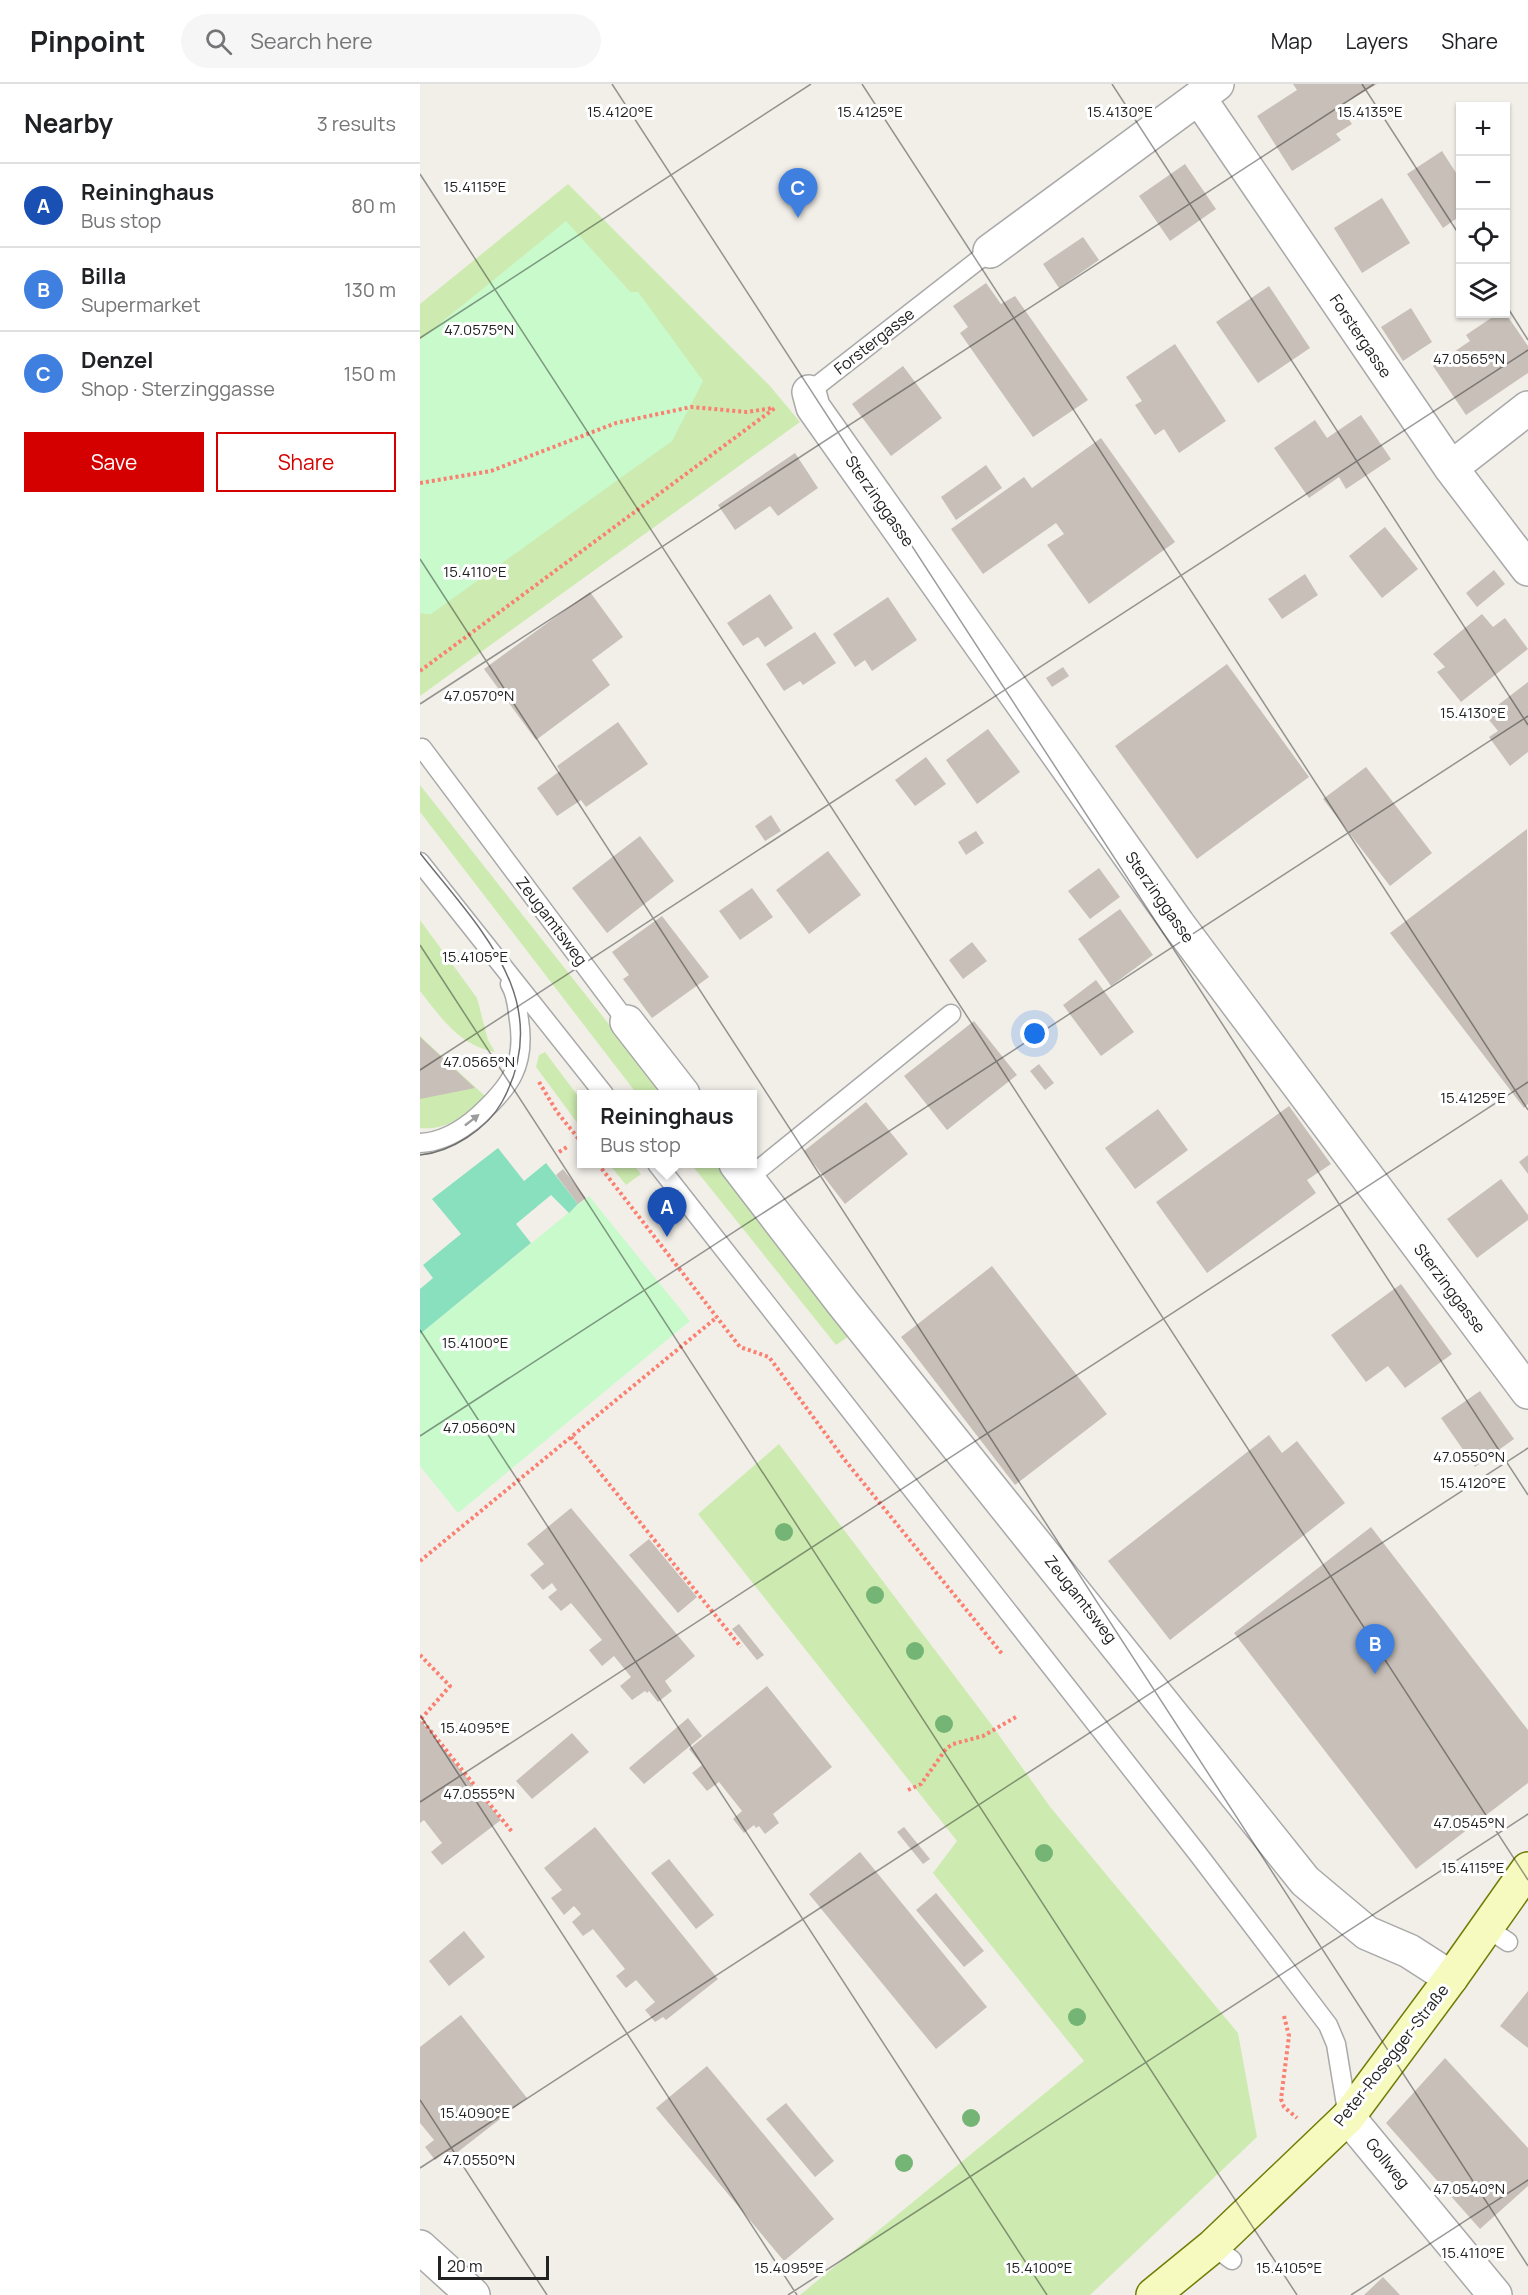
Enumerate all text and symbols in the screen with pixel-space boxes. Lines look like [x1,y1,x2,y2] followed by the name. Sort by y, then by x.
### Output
[181,14,601,68] search box
[30,22,145,60] text: Pinpoint
[202,25,235,58] icon: search
[250,26,373,56] text: Search here
[1271,27,1312,55] text: Map
[1345,27,1408,55] text: Layers
[1441,27,1498,55] text: Share
[587,101,653,122] text: 15.4120°E
[837,101,903,122] text: 15.4125°E
[1087,101,1153,122] text: 15.4130°E
[1337,101,1403,122] text: 15.4135°E
[1456,102,1510,318] map controls
[1456,102,1510,156] button: +
[24,105,113,141] text: Nearby
[317,110,396,137] text: 3 results
[1456,156,1510,210] button: −
[778,168,818,218] pin: C
[444,176,506,197] text: 15.4115°E
[81,177,214,207] text: Reininghaus
[37,192,50,219] text: A
[351,192,396,219] text: 80 m
[81,207,161,234] text: Bus stop
[1456,210,1510,264] button: locate
[81,261,126,291] text: Billa
[1456,264,1510,318] button: layers
[37,276,50,303] text: B
[344,276,396,303] text: 130 m
[1325,290,1397,382] street label: Forstergasse
[81,291,201,318] text: Supermarket
[829,303,919,379] street label: Forstergasse
[444,319,514,340] text: 47.0575°N
[81,345,153,375] text: Denzel
[1433,348,1505,369] text: 47.0565°N
[36,360,51,387] text: C
[343,360,396,387] text: 150 m
[81,375,275,402] text: Shop · Sterzinggasse
[24,432,204,492] button: Save
[216,432,396,492] button: Share
[840,451,920,551] street label: Sterzinggasse
[443,561,507,582] text: 15.4110°E
[444,685,514,706] text: 47.0570°N
[1440,702,1506,723] text: 15.4130°E
[1120,847,1200,947] street label: Sterzinggasse
[511,872,593,970] street label: Zeugamtsweg
[442,946,508,967] text: 15.4105°E
[1020,1019,1049,1048] your location
[443,1051,515,1072] text: 47.0565°N
[1440,1087,1506,1108] text: 15.4125°E
[577,1090,757,1168] popup
[600,1101,734,1131] text: Reininghaus
[464,1114,480,1126] one-way arrow
[600,1131,681,1158] text: Bus stop
[648,1188,686,1237] pin: A
[1409,1239,1491,1337] street label: Sterzinggasse
[442,1332,508,1353] text: 15.4100°E
[443,1417,515,1438] text: 47.0560°N
[1433,1446,1505,1467] text: 47.0550°N
[1440,1472,1506,1493] text: 15.4120°E
[1040,1551,1122,1647] street label: Zeugamtsweg
[1356,1624,1394,1674] pin: B
[440,1717,510,1738] text: 15.4095°E
[443,1783,515,1804] text: 47.0555°N
[1433,1812,1505,1833] text: 47.0545°N
[1442,1857,1504,1878] text: 15.4115°E
[1329,1979,1453,2131] street label: Peter-Rosegger-Straße
[440,2102,510,2123] text: 15.4090°E
[1361,2133,1415,2193] street label: Gollweg
[443,2149,515,2170] text: 47.0550°N
[1433,2178,1505,2199] text: 47.0540°N
[1441,2242,1505,2263] text: 15.4110°E
[438,2253,549,2280] scale bar
[447,2255,483,2277] text: 20 m
[754,2257,824,2278] text: 15.4095°E
[1006,2257,1072,2278] text: 15.4100°E
[1256,2257,1322,2278] text: 15.4105°E

